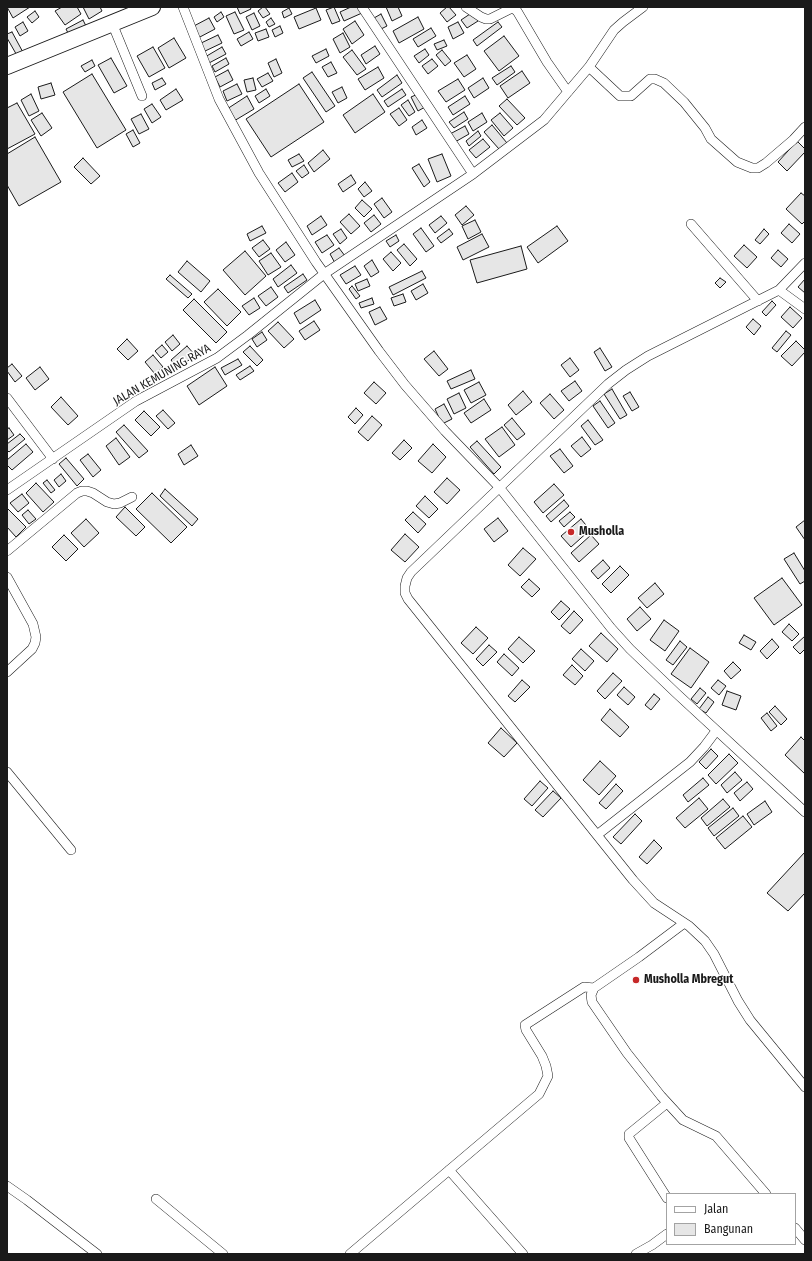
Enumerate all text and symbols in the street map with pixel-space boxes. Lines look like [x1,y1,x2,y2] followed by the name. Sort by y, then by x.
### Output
[111,341,213,409] street label: JALAN KEMUNING RAYA
[579,525,624,539] place label: Musholla
[566,527,576,537] marker: Musholla
[644,973,733,987] place label: Musholla Mbregut
[631,975,641,985] marker: Musholla Mbregut
[666,1193,796,1245] legend
[704,1202,728,1216] text: Jalan
[704,1222,753,1236] text: Bangunan

